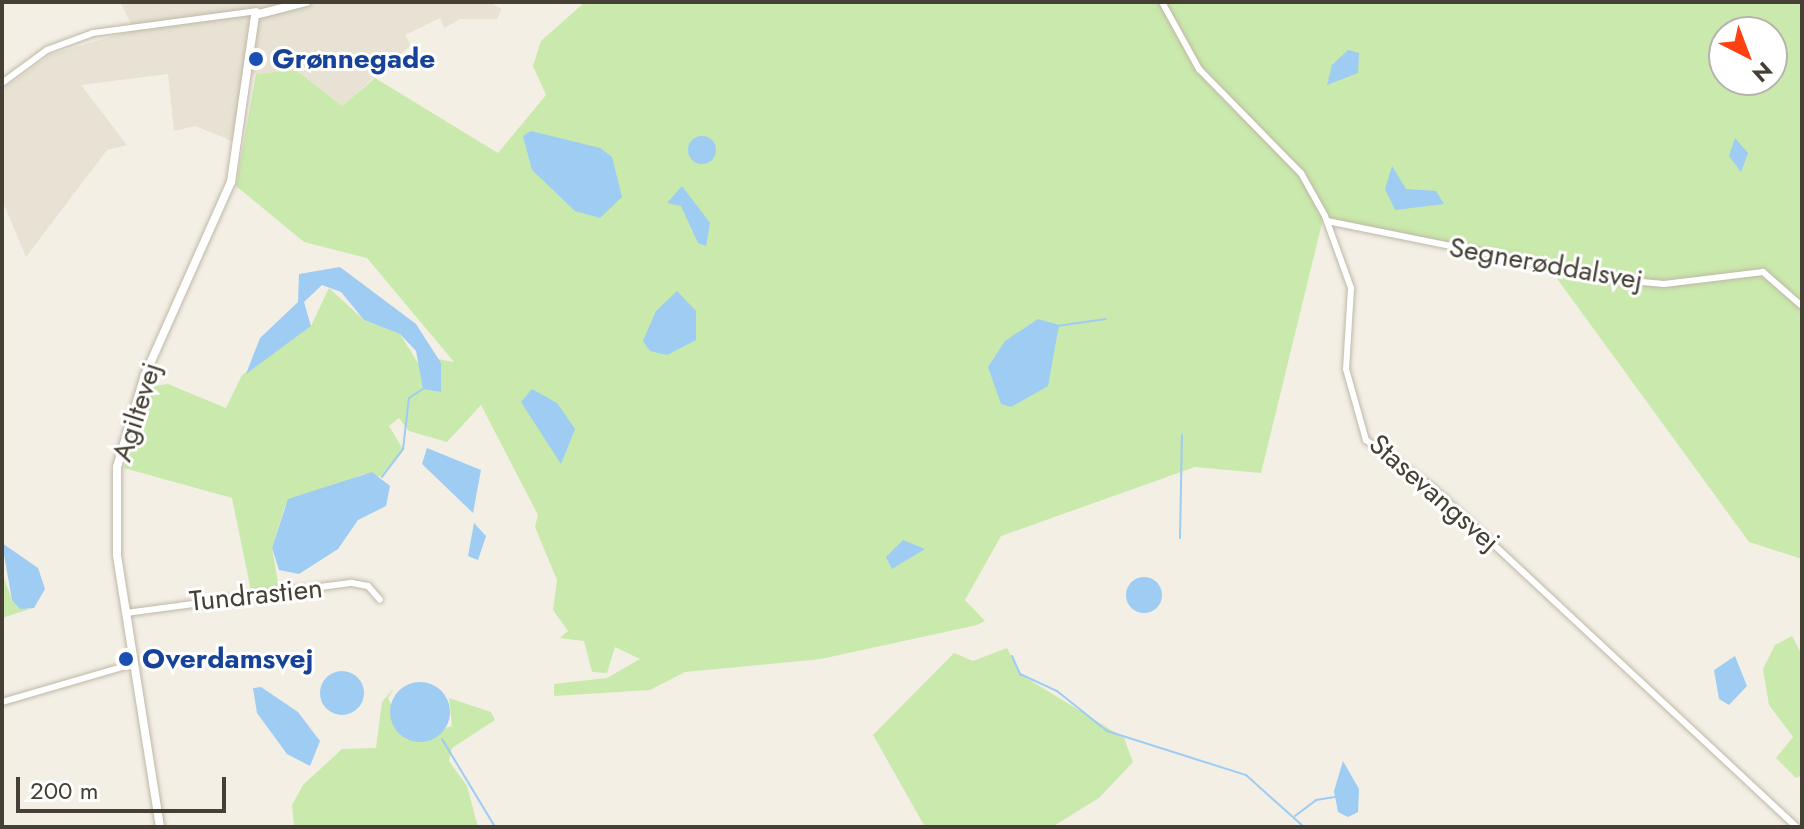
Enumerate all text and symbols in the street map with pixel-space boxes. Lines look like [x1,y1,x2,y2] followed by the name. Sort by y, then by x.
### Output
[1708,16,1788,96] north arrow
[272,42,435,76] place label: Grønnegade
[247,50,265,68] marker: Grønnegade
[1746,55,1780,90] text: N
[1447,230,1645,298] street label: Segnerøddalsvej
[105,358,169,466] street label: Agiltevej
[1362,427,1506,559] street label: Stasevangsvej
[188,571,324,619] street label: Tundrastien
[142,642,313,676] place label: Overdamsvej
[117,650,135,668] marker: Overdamsvej
[20,761,230,811] scale bar
[30,773,98,808] text: 200 m

